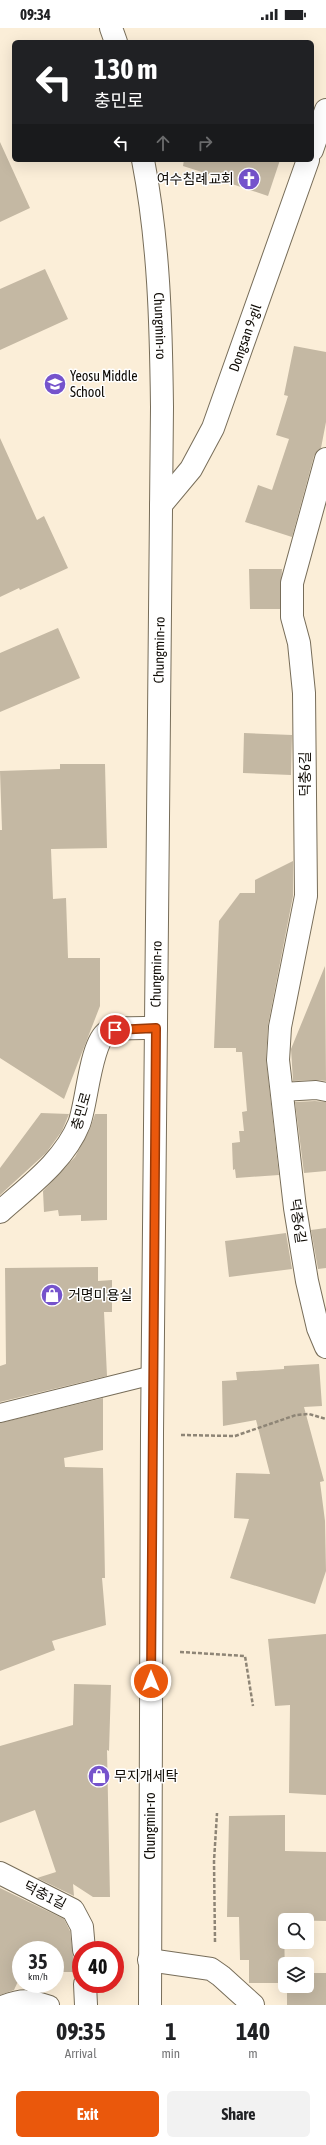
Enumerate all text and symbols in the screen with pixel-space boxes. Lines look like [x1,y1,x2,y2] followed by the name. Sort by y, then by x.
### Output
[20,6,51,23] text: 09:34
[94,53,157,85] text: 130 m
[28,56,80,108] icon: left
[94,90,144,111] text: 충민로
[110,132,132,154] icon: left
[152,132,174,154] icon: ahead
[194,132,216,154] icon: right
[236,166,262,192] church icon: 여수침례교회
[157,171,234,187] place label: 여수침례교회
[151,292,169,360] street label: Chungmin-ro
[226,302,264,374] street label: Dongsan 9-gil
[70,368,138,400] place label: Yeosu Middle School
[42,371,68,397] school or university icon: Yeosu Middle School
[150,616,168,684] street label: Chungmin-ro
[297,751,313,797] street label: 덕충6길
[147,940,165,1008] street label: Chungmin-ro
[98,1013,132,1047] pin
[104,1019,126,1041] icon: arrive
[68,1090,94,1132] street label: 충민로
[287,1197,309,1245] street label: 덕충6길
[39,1282,65,1308] shop icon: 거명미용실
[68,1287,132,1303] place label: 거명미용실
[130,1660,172,1702] position arrow
[86,1763,112,1789] shop icon: 무지개세탁
[114,1768,179,1784] place label: 무지개세탁
[142,1793,158,1859] street label: Chungmin-ro
[21,1878,69,1912] street label: 덕충1길
[278,1913,314,1993] map controls
[278,1913,314,1949] button: search
[72,1941,124,1993] speed limit sign: 40
[29,1950,47,1973] text: 35
[278,1957,314,1993] button: layers
[28,1971,48,1982] text: km/h
[56,2018,105,2045] text: 09:35
[165,2018,176,2045] text: 1
[236,2018,270,2045] text: 140
[65,2046,97,2061] text: Arrival
[161,2046,180,2061] text: min
[248,2046,258,2061] text: m
[16,2091,159,2137] button: Exit
[167,2091,310,2137] button: Share

